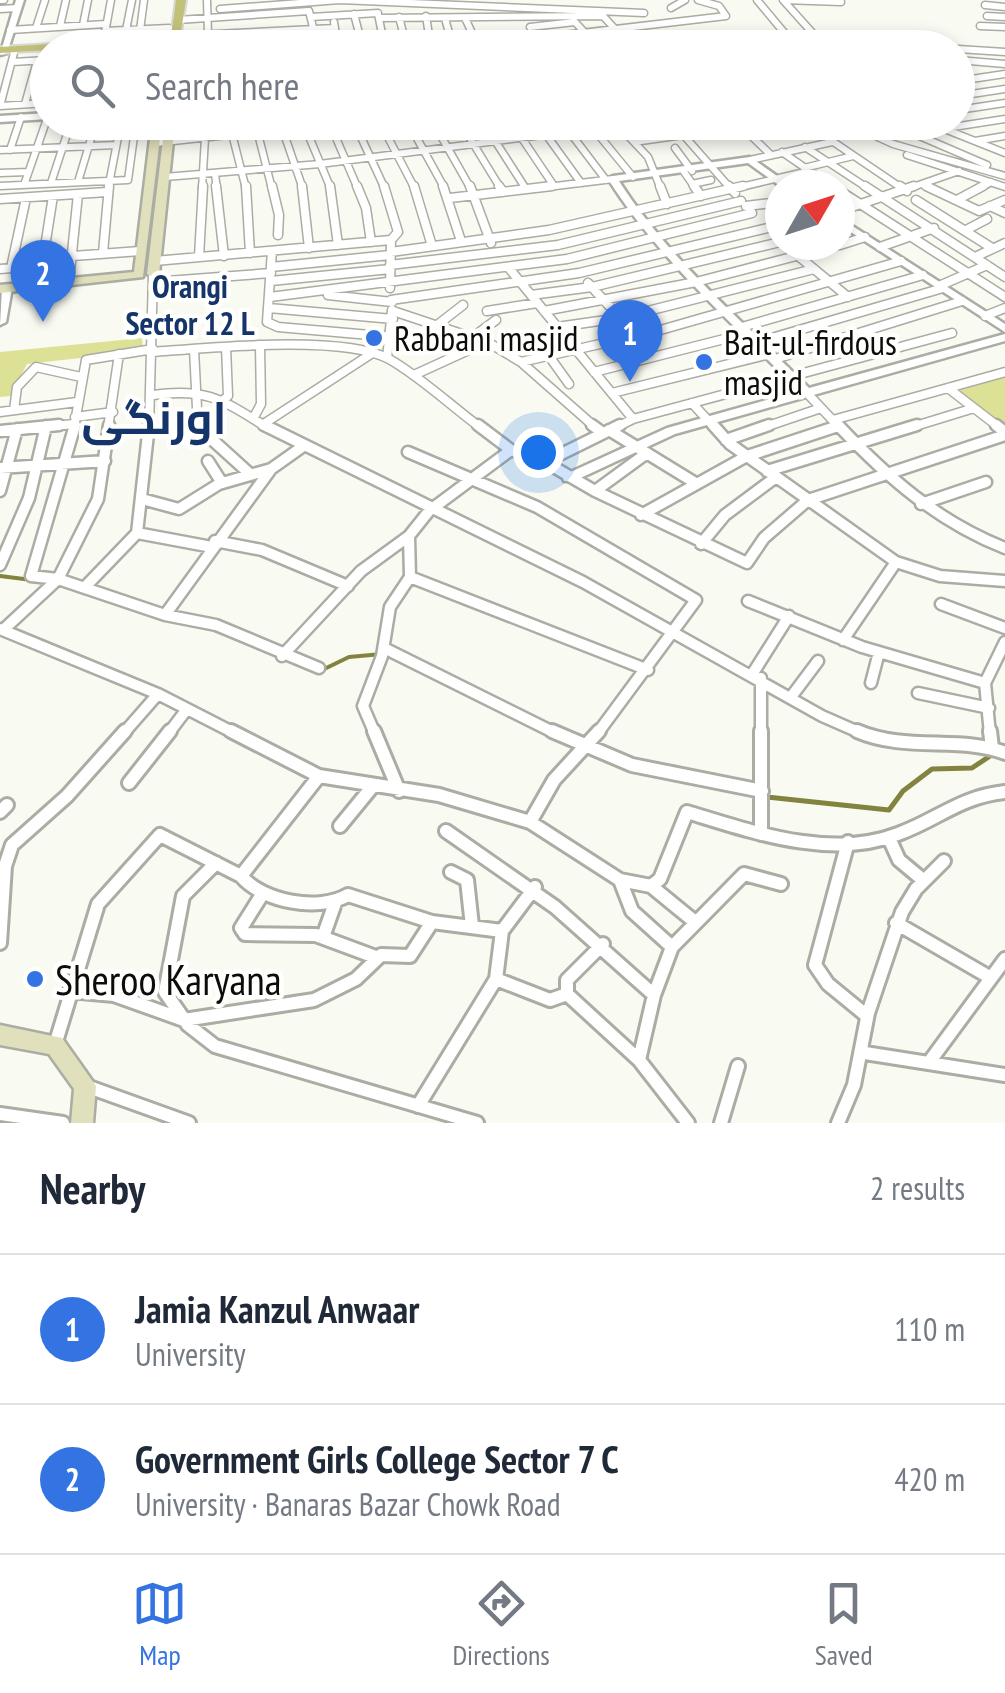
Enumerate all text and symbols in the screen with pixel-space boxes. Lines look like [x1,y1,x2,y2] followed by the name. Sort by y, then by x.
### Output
[30,30,975,140] search box
[65,58,120,113] icon: search
[145,61,299,110] text: Search here
[765,170,855,260] north arrow
[10,240,76,322] pin: 2
[125,265,255,344] district label: Orangi Sector 12 L
[598,300,662,382] pin: 1
[394,315,578,361] place label: Rabbani masjid
[724,319,897,405] place label: Bait-ul-firdous masjid
[363,327,385,349] marker: Rabbani masjid
[693,351,715,373] marker: Bait-ul-firdous masjid
[81,388,227,446] district label: اورنگی
[513,427,564,478] your location
[55,952,281,1007] place label: Sheroo Karyana
[24,968,46,990] marker: Sheroo Karyana
[40,1161,145,1216] text: Nearby
[870,1167,965,1209] text: 2 results
[135,1284,419,1333] text: Jamia Kanzul Anwaar
[65,1308,80,1350] text: 1
[894,1308,965,1350] text: 110 m
[135,1333,245,1375] text: University
[135,1434,619,1483] text: Government Girls College Sector 7 C
[65,1458,80,1500] text: 2
[894,1458,965,1500] text: 420 m
[135,1483,561,1525] text: University · Banaras Bazar Chowk Road
[132,1576,187,1673] tab: Map
[452,1576,550,1673] tab: Directions
[815,1576,873,1673] tab: Saved

